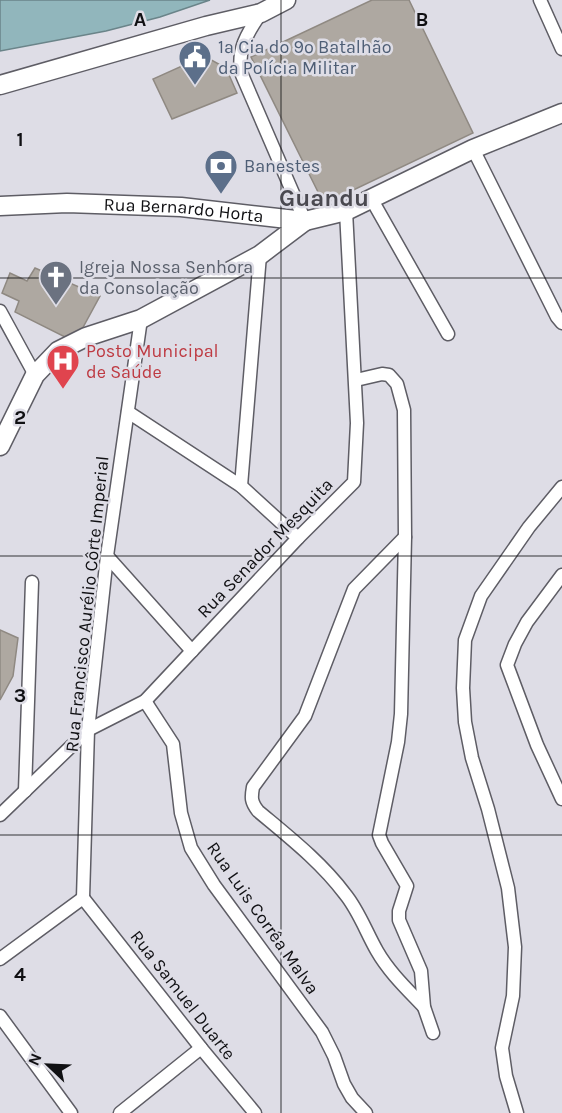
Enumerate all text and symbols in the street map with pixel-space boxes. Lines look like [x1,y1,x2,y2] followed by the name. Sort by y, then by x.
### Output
[134,8,147,31] text: A
[416,8,428,31] text: B
[218,36,391,79] place label: 1ª Cia do 9º Batalhão da Polícia Militar
[177,39,213,86] public building icon: 1ª Cia do 9º Batalhão da Polícia Militar
[16,128,24,151] text: 1
[203,148,239,195] bank icon: Banestes
[244,155,320,177] place label: Banestes
[279,184,369,212] district label: Guandu
[103,193,265,227] street label: Rua Bernardo Horta
[79,256,253,299] place label: Igreja Nossa Senhora da Consolação
[38,259,74,306] church icon: Igreja Nossa Senhora da Consolação
[86,340,219,383] place label: Posto Municipal de Saúde
[45,343,81,390] hospital icon: Posto Municipal de Saúde
[14,406,26,429] text: 2
[60,455,114,753] street label: Rua Francisco Aurélio Côrte Imperial
[193,474,337,622] street label: Rua Senador Mesquita
[14,684,26,707] text: 3
[202,838,324,998] street label: Rua Luis Corrêa Malva
[126,926,240,1064] street label: Rua Samuel Duarte
[14,963,26,986] text: 4
[18,1035,78,1095] north arrow
[24,1050,46,1068] text: N

